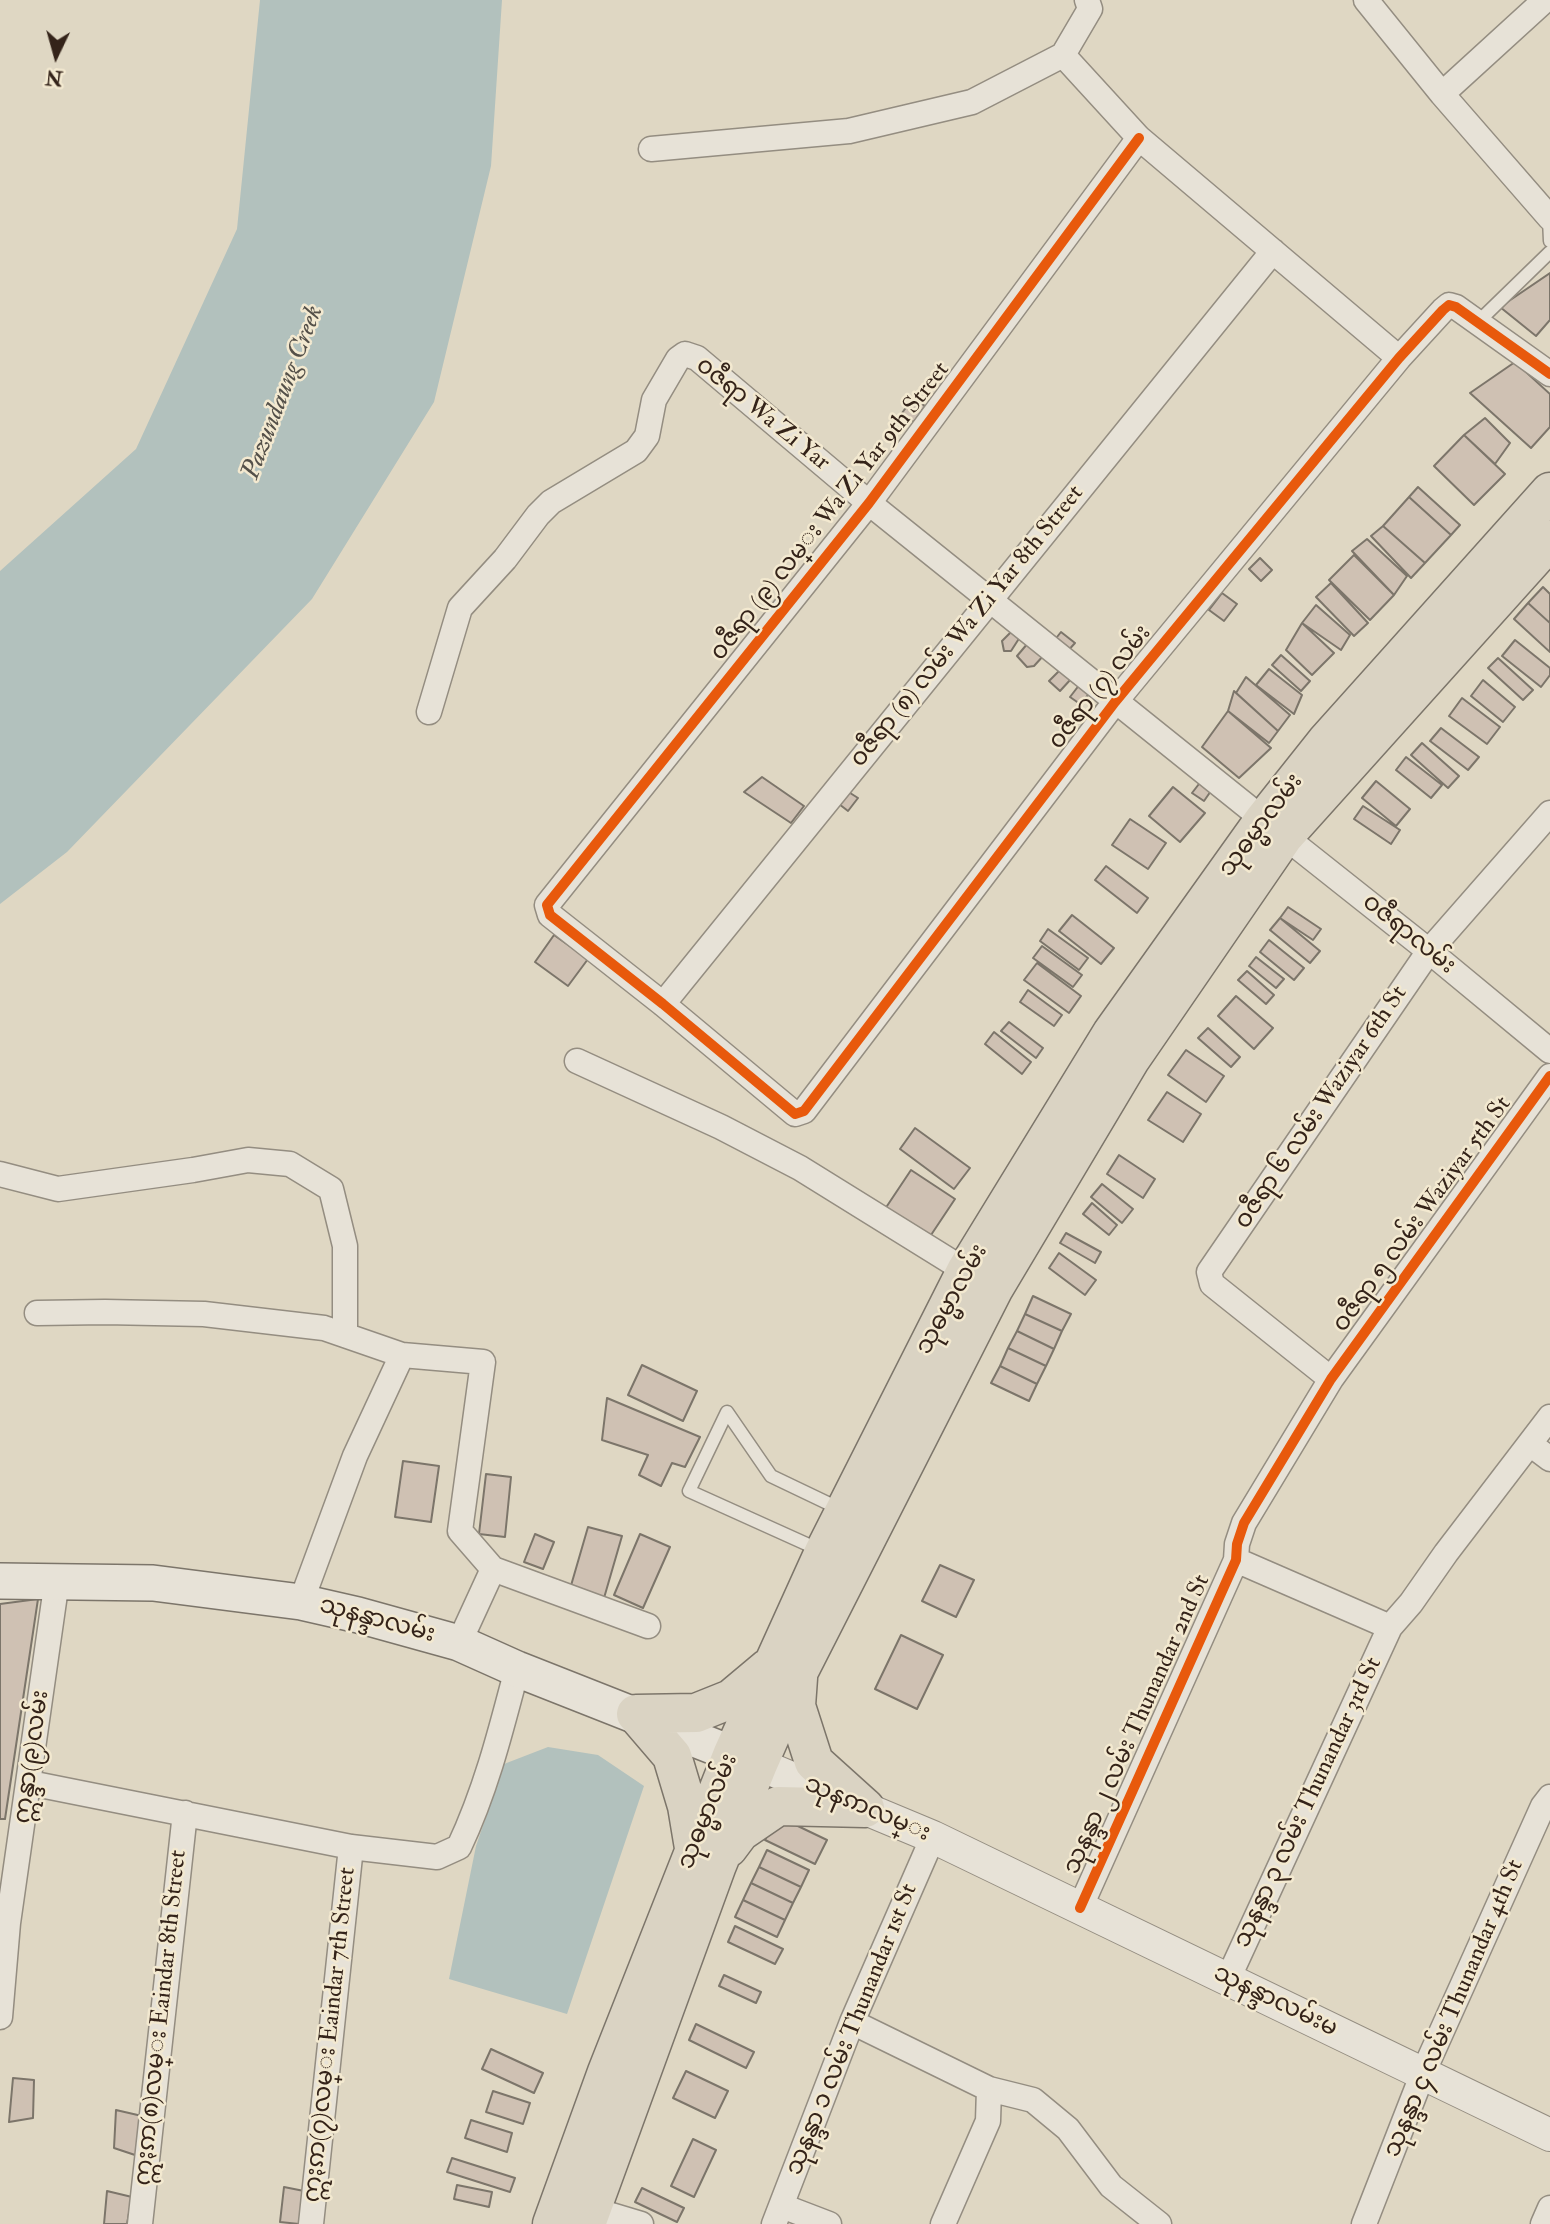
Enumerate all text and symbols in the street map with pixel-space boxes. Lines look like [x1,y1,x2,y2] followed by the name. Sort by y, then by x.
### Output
[21,21,91,91] north arrow
[45,64,64,90] text: N
[237,302,331,484] water label: Pazundaung Creek
[689,352,835,478] street label: ၀ဇီရာ Wa Zi Yar
[705,357,957,667] street label: ၀ဇီရာ (၉) လမ္း Wa Zi Yar 9th Street
[845,480,1091,774] street label: ၀ဇီရာ (၈) လမ်း Wa Zi Yar 8th Street
[1044,620,1158,756] street label: ၀ဇီရာ (၇) လမ်း
[1214,769,1310,883] street label: သုဓမ္မာလမ်း
[1356,889,1460,981] street label: ဝဇီရာလမ်း
[1230,981,1414,1235] street label: ဝဇီရာ ၆ လမ်း Waziyar 6th St
[1328,1091,1518,1339] street label: ဝဇီရာ ၅ လမ်း Waziyar 5th St
[911,1240,995,1360] street label: သုဓမ္မာလမ်း
[1059,1571,1217,1879] street label: သုနန္ဒာ ၂ လမ်း Thunandar 2nd St
[316,1592,438,1650] street label: သုနန္ဒာလမ်း
[1229,1653,1389,1953] street label: သုနန္ဒာ ၃ လမ်း Thunandar 3rd St
[9,1688,57,1826] street label: ဣန္ဒာ(၉)လမ်း
[673,1750,745,1874] street label: သုဓမ္မာလမ်း
[800,1771,934,1849] street label: သုနၵာလမ္း
[130,1849,194,2187] street label: ဣႏၵာ(၈)လမ္း Eaindar 8th Street
[1379,1856,1531,2162] street label: သုနန္ဒာ ၄ လမ်း Thunandar 4th St
[299,1866,363,2204] street label: ဣႏၵာ(၇)လမ္း Eaindar 7th Street
[781,1880,925,2180] street label: သုနန္ဒာ ၁ လမ်း Thunandar 1st St
[1208,1960,1342,2044] street label: သုနန္ဒာလမ်းမ

